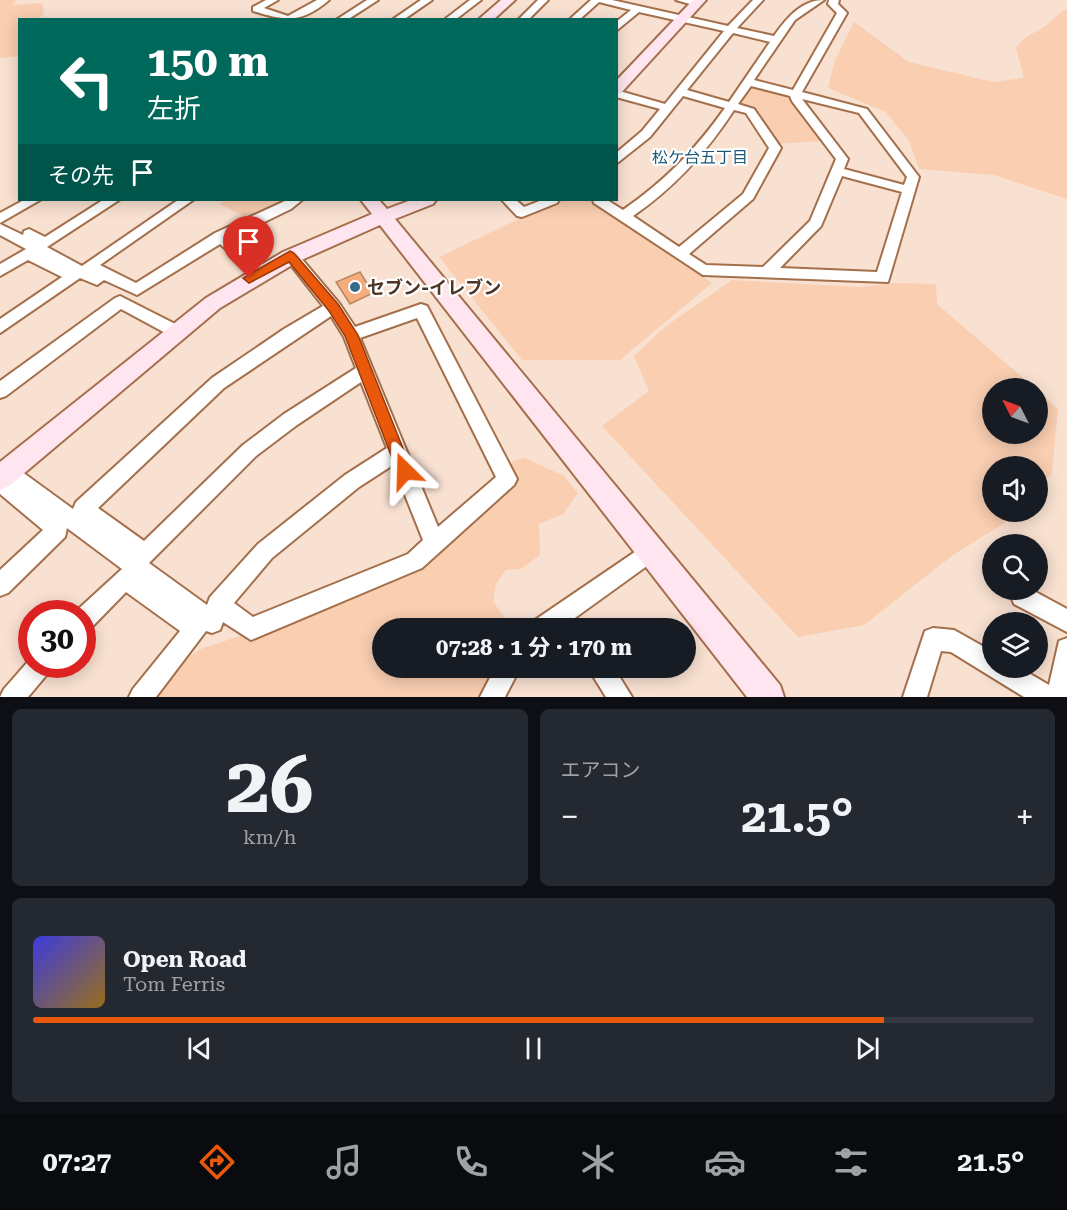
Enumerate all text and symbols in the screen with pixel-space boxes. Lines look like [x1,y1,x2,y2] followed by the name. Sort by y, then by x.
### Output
[147,37,269,86] text: 150 m
[48,42,126,120] icon: left
[147,93,201,125] text: 左折
[652,148,748,167] district label: 松ケ台五丁目
[126,156,159,189] icon: arrive
[48,163,114,188] text: その先
[223,216,274,278] pin
[232,225,265,258] icon: arrive
[367,277,501,298] place label: セブン-イレブン
[348,280,362,294] marker: セブン-イレブン
[982,378,1048,444] north arrow
[982,378,1048,678] map controls
[373,439,437,503] position arrow
[982,456,1048,522] button: sound
[982,534,1048,600] button: search
[18,600,96,678] speed limit sign: 30
[982,612,1048,678] button: layers
[436,635,632,660] text: 07:28 · 1 分 · 170 m
[226,740,313,831] text: 26
[561,758,641,782] text: エアコン
[741,790,853,843] text: 21.5°
[561,797,579,836] text: −
[1016,797,1034,836] text: +
[243,825,297,849] text: km/h
[123,947,246,972] text: Open Road
[123,972,225,996] text: Tom Ferris
[183,1032,216,1065] icon: previous
[517,1032,550,1065] icon: pause
[851,1032,884,1065] icon: next
[196,1141,238,1183] icon: directions
[323,1141,365,1183] icon: music
[450,1141,492,1183] icon: phone
[577,1141,619,1183] icon: climate
[704,1141,746,1183] icon: car
[830,1141,872,1183] icon: filters
[42,1146,111,1178] text: 07:27
[957,1146,1025,1178] text: 21.5°

